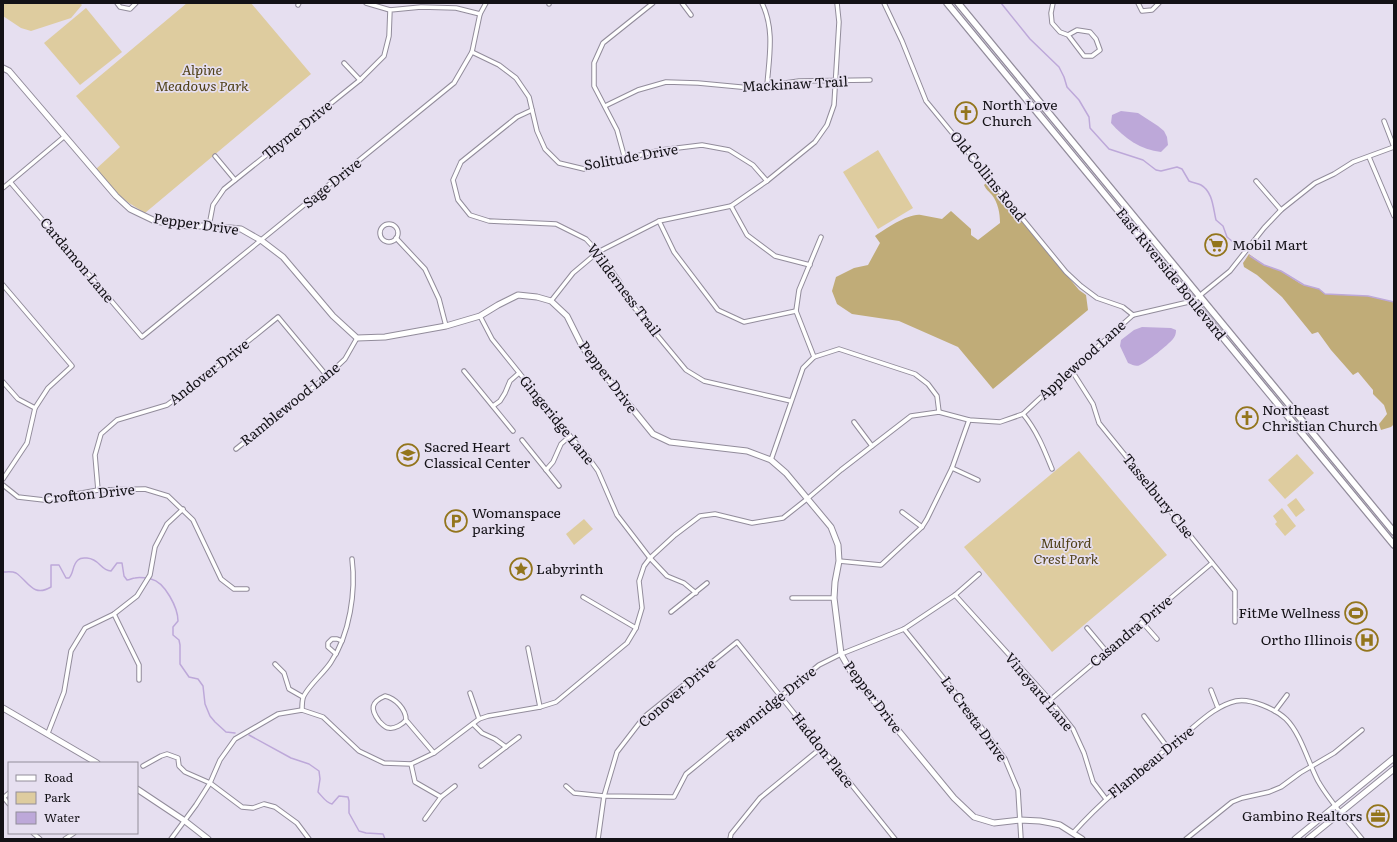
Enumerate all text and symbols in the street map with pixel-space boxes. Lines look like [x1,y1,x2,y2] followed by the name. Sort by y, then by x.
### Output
[155,59,249,95] park label: Alpine Meadows Park
[742,70,849,96] street label: Mackinaw Trail
[982,94,1058,130] place label: North Love Church
[257,95,336,164] street label: Thyme Drive
[953,100,979,126] church icon: North Love Church
[946,126,1032,225] street label: Old Collins Road
[582,138,679,174] street label: Solitude Drive
[298,152,365,212] street label: Sage Drive
[1112,203,1232,344] street label: East Riverside Boulevard
[152,207,240,239] street label: Pepper Drive
[36,212,119,306] street label: Cardamon Lane
[1203,232,1229,258] supermarket icon: Mobil Mart
[1232,234,1308,254] place label: Mobil Mart
[583,239,667,340] street label: Wilderness Trail
[1033,315,1129,404] street label: Applewood Lane
[164,334,253,409] street label: Andover Drive
[575,336,643,417] street label: Pepper Drive
[235,357,343,450] street label: Ramblewood Lane
[516,371,600,468] street label: Gingeridge Lane
[1262,399,1378,435] place label: Northeast Christian Church
[1234,405,1260,431] church icon: Northeast Christian Church
[424,436,531,472] place label: Sacred Heart Classical Center
[395,442,421,468] school or university icon: Sacred Heart Classical Center
[1118,449,1199,542] street label: Tasselbury Clse
[42,478,136,508] street label: Crofton Drive
[472,502,561,538] place label: Womanspace parking
[443,508,469,534] parking icon: Womanspace parking
[1033,532,1099,568] park label: Mulford Crest Park
[508,556,534,582] place icon: Labyrinth
[536,558,603,578] place label: Labyrinth
[1085,590,1176,671] street label: Casandra Drive
[1343,600,1369,626] sports icon: FitMe Wellness
[1238,602,1340,622] place label: FitMe Wellness
[1354,627,1380,653] hospital icon: Ortho Illinois
[1261,629,1352,649] place label: Ortho Illinois
[1001,648,1079,735] street label: Vineyard Lane
[633,653,719,731] street label: Conover Drive
[840,656,908,737] street label: Pepper Drive
[721,661,820,746] street label: Fawnridge Drive
[937,672,1013,765] street label: La Cresta Drive
[788,707,860,791] street label: Haddon Place
[1103,720,1197,802] street label: Flambeau Drive
[8,762,138,834] legend
[44,768,74,786] text: Road
[44,788,71,806] text: Park
[1365,803,1391,829] office icon: Gambino Realtors
[1242,805,1362,825] place label: Gambino Realtors
[44,808,80,826] text: Water

